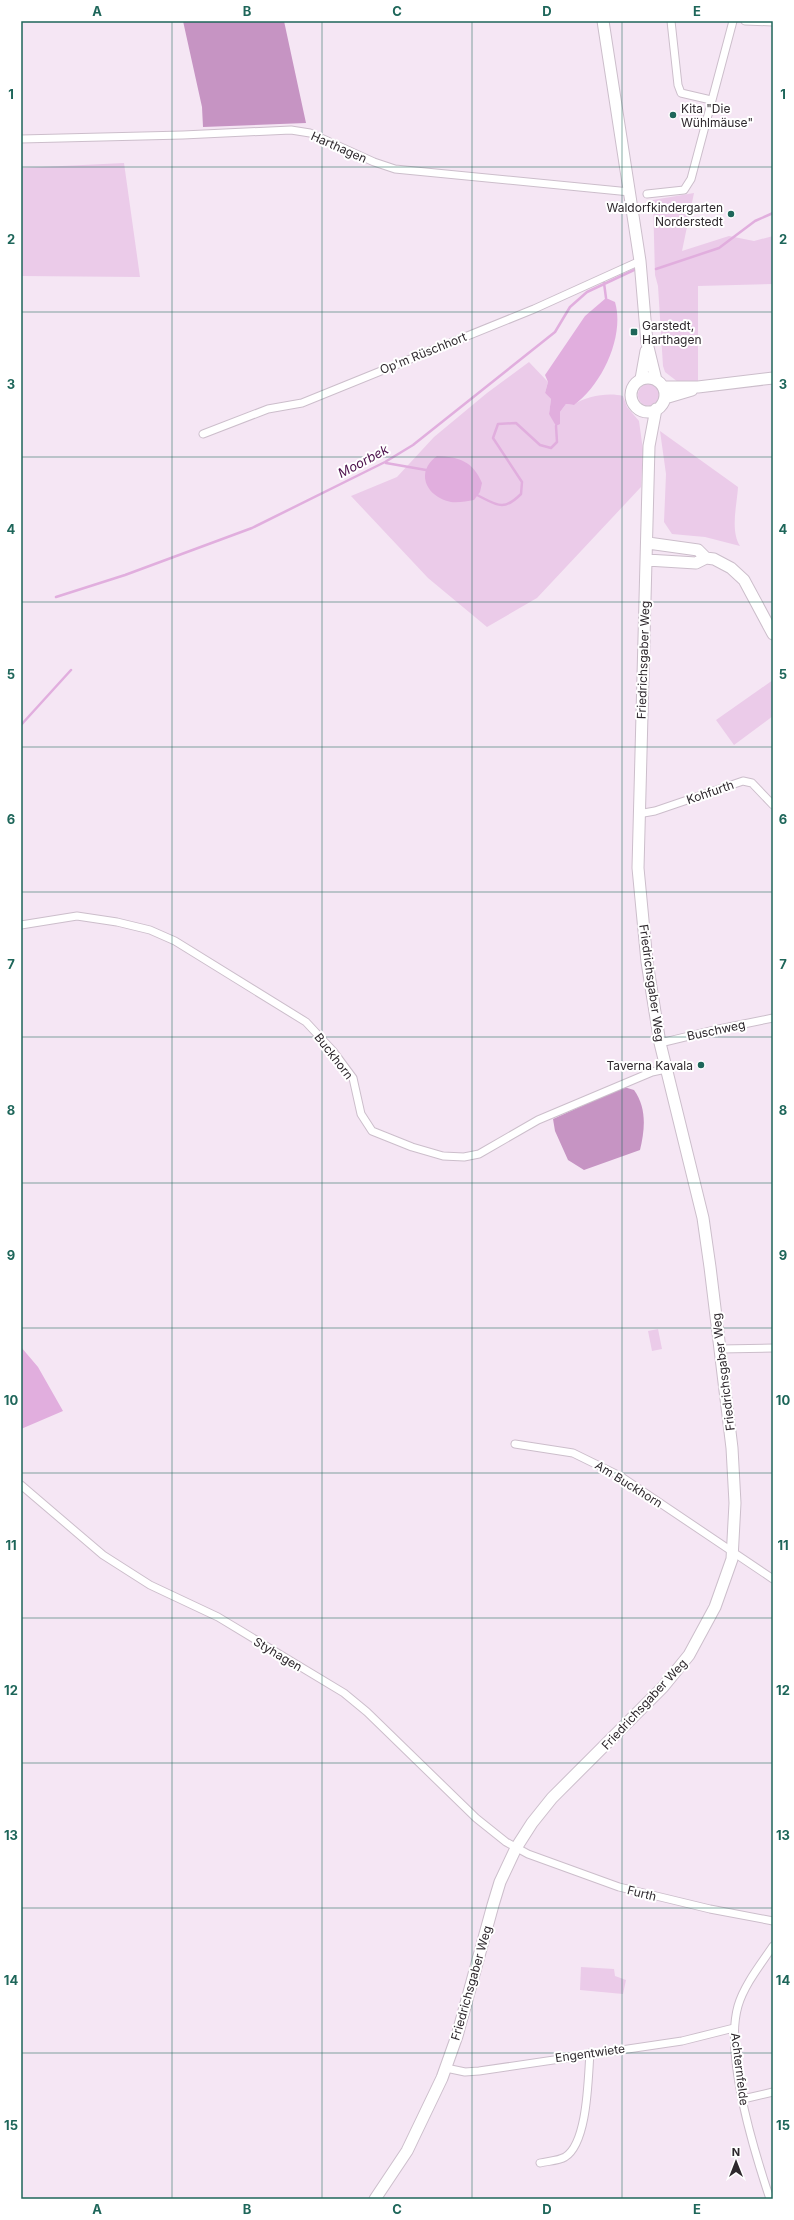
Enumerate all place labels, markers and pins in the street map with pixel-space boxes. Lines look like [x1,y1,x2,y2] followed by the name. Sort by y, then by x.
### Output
[681,101,753,130] place label: Kita "Die Wühlmäuse"
[668,110,678,120] marker: Kita "Die Wühlmäuse"
[607,200,723,229] place label: Waldorfkindergarten Norderstedt
[726,209,736,219] marker: Waldorfkindergarten Norderstedt
[642,318,702,347] place label: Garstedt, Harthagen
[629,327,639,337] marker: Garstedt, Harthagen
[606,1058,693,1073] place label: Taverna Kavala
[696,1060,706,1070] marker: Taverna Kavala

